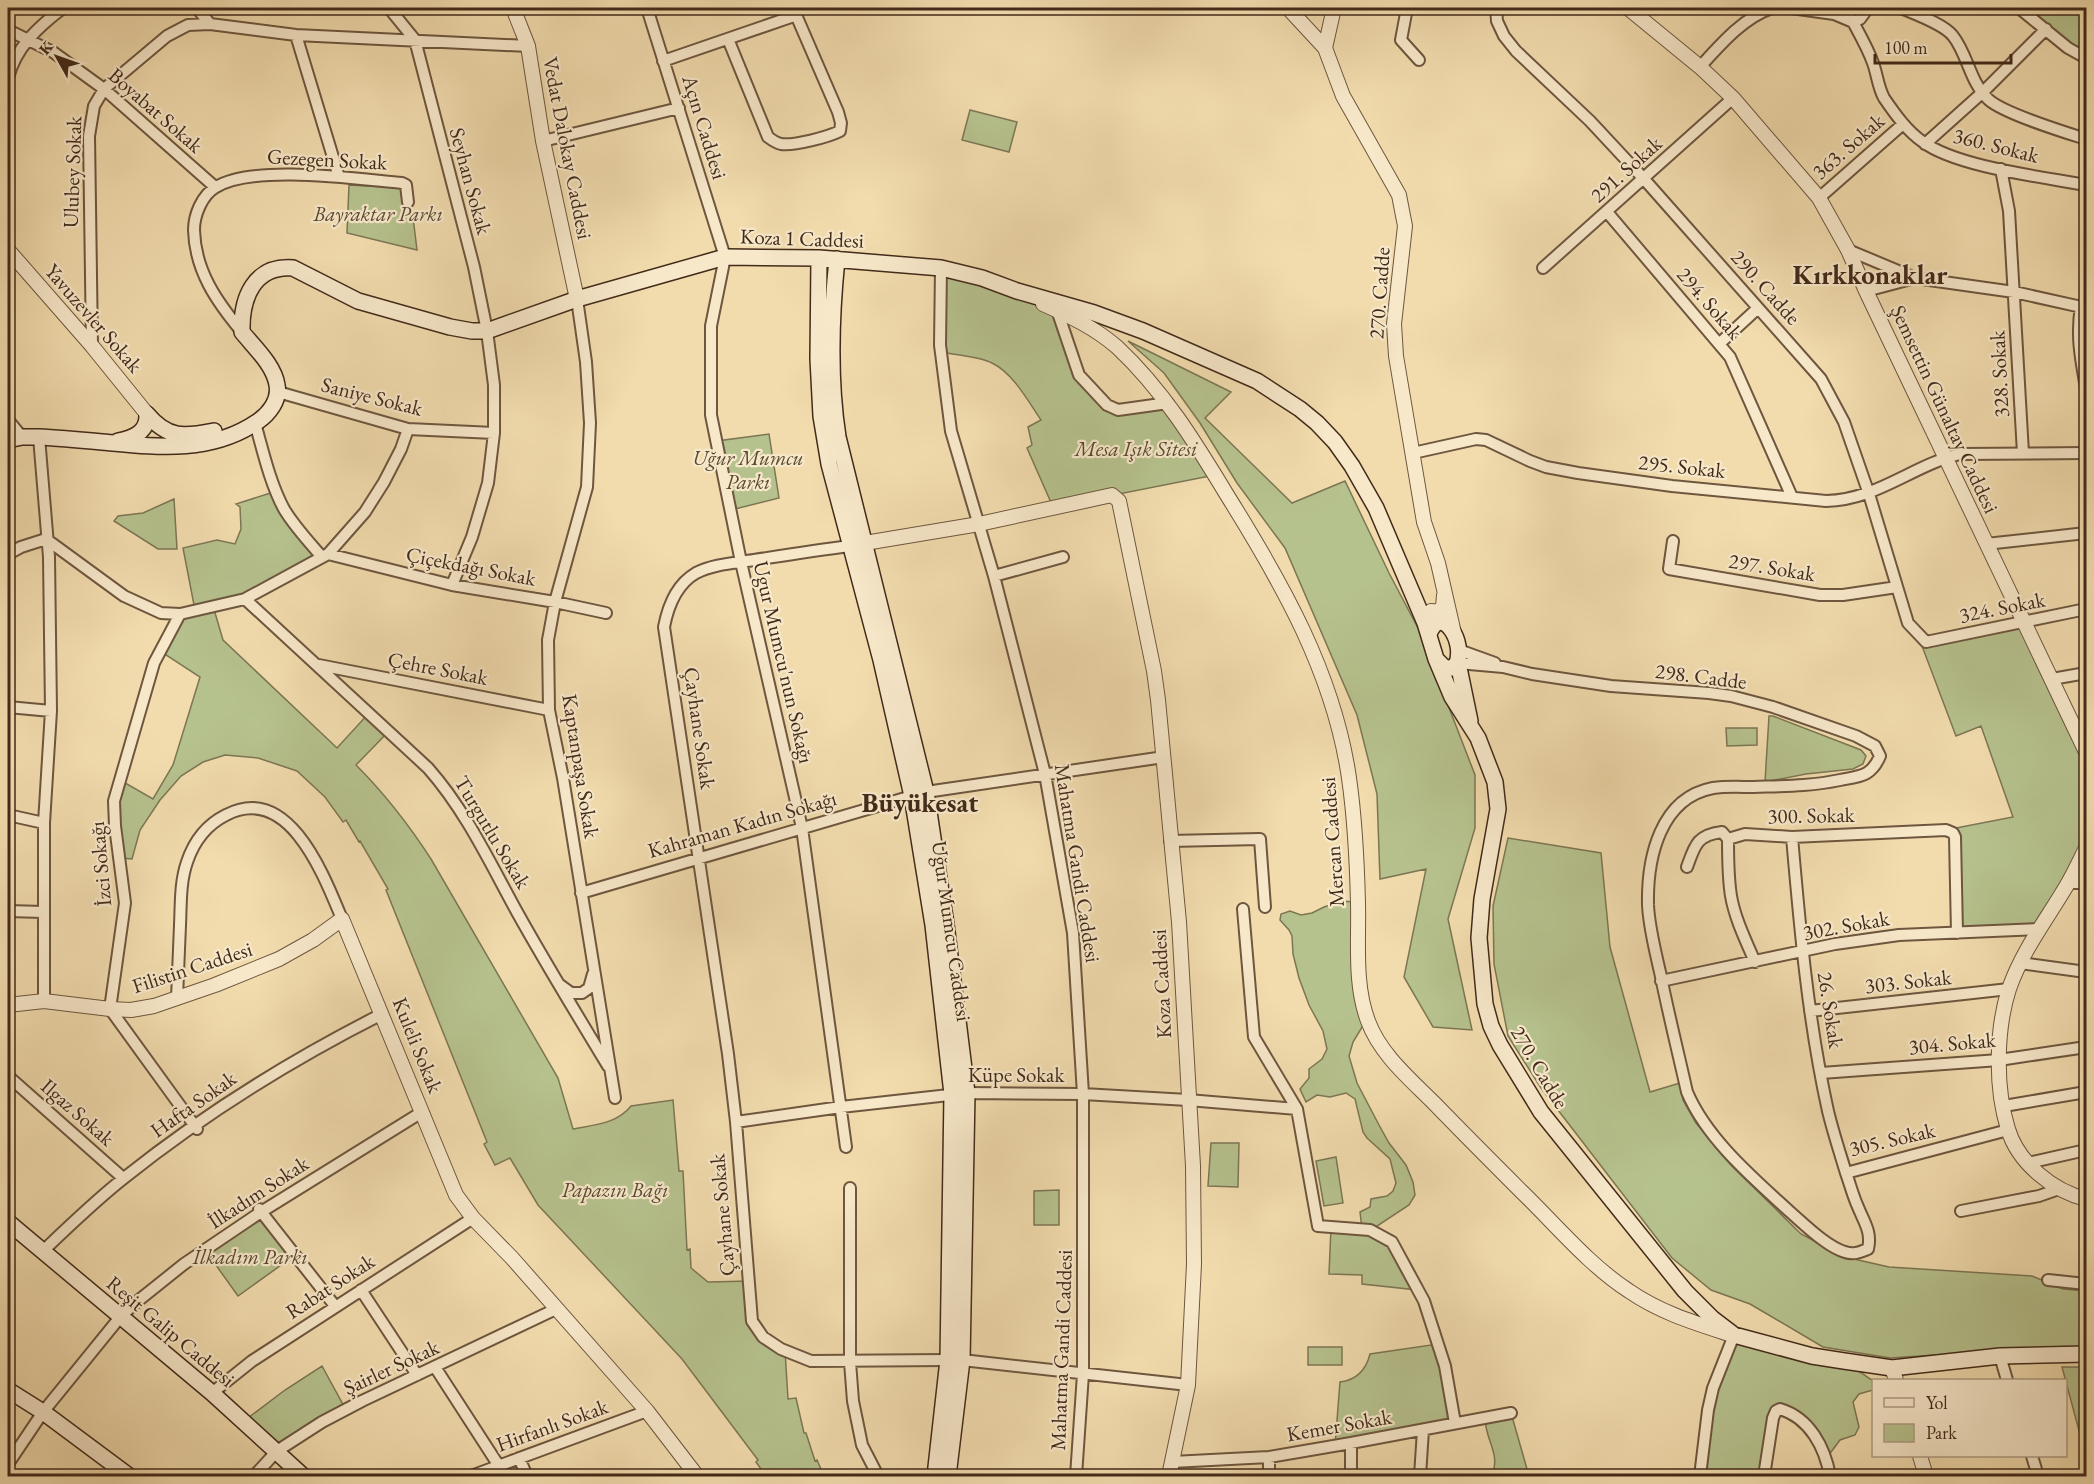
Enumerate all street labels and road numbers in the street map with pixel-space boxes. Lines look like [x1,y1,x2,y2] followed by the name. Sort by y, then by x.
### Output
[537,55,599,241] street label: Vedat Dalokay Caddesi
[103,61,210,159] street label: Boyabat Sokak
[676,71,734,183] street label: Açın Caddesi
[1806,106,1891,185] street label: 363. Sokak
[57,114,87,228] street label: Ulubey Sokak
[1950,121,2043,169] street label: 360. Sokak
[444,125,499,239] street label: Seyhan Sokak
[1585,129,1668,208] street label: 291. Sokak
[266,142,389,176] street label: Gezegen Sokak
[740,222,864,254] street label: Koza 1 Caddesi
[1725,244,1807,330] street label: 290. Cadde
[1362,246,1396,340] street label: 270. Cadde
[39,258,150,379] street label: Yavuzevler Sokak
[1671,261,1750,346] street label: 294. Sokak
[1885,301,2005,517] street label: Şemsettin Günaltay Caddesi
[1983,329,2015,418] street label: 328. Sokak
[319,370,427,422] street label: Saniye Sokak
[1637,448,1728,484] street label: 295. Sokak
[404,540,539,592] street label: Çiçekdağı Sokak
[1727,547,1818,587] street label: 297. Sokak
[748,558,820,766] street label: Ugur Mumcu'nun Sokağı
[1957,585,2048,629] street label: 324. Sokak
[386,645,491,691] street label: Çehre Sokak
[1654,657,1748,695] street label: 298. Cadde
[678,665,722,792] street label: Çayhane Sokak
[556,692,606,841] street label: Kaptanpaşa Sokak
[1049,762,1107,964] street label: Mahatma Gandi Caddesi
[449,771,538,894] street label: Turgutlu Sokak
[1314,776,1350,908] street label: Mercan Caddesi
[645,784,839,864] street label: Kahraman Kadın Sokağı
[1767,801,1856,829] street label: 300. Sokak
[83,820,117,908] street label: İzci Sokağı
[926,839,978,1023] street label: Uğur Mumcu Caddesi
[1801,904,1892,946] street label: 302. Sokak
[1145,929,1177,1039] street label: Koza Caddesi
[129,935,255,999] street label: Filistin Caddesi
[1863,963,1954,999] street label: 303. Sokak
[1812,970,1851,1051] street label: 26. Sokak
[387,993,450,1098] street label: Kuleli Sokak
[1505,1021,1575,1113] street label: 270. Cadde
[1907,1026,1998,1060] street label: 304. Sokak
[968,1061,1065,1088] street label: Küpe Sokak
[145,1064,242,1143] street label: Hafta Sokak
[35,1073,121,1152] street label: Ilgaz Sokak
[1846,1116,1939,1162] street label: 305. Sokak
[203,1149,314,1235] street label: İlkadım Sokak
[703,1151,741,1277] street label: Çayhane Sokak
[280,1247,381,1325] street label: Rabat Sokak
[1044,1249,1078,1451] street label: Mahatma Gandi Caddesi
[101,1269,241,1393] street label: Reşit Galip Caddesi
[339,1333,444,1401] street label: Şairler Sokak
[492,1392,613,1458] street label: Hirfanlı Sokak
[1284,1402,1395,1448] street label: Kemer Sokak

